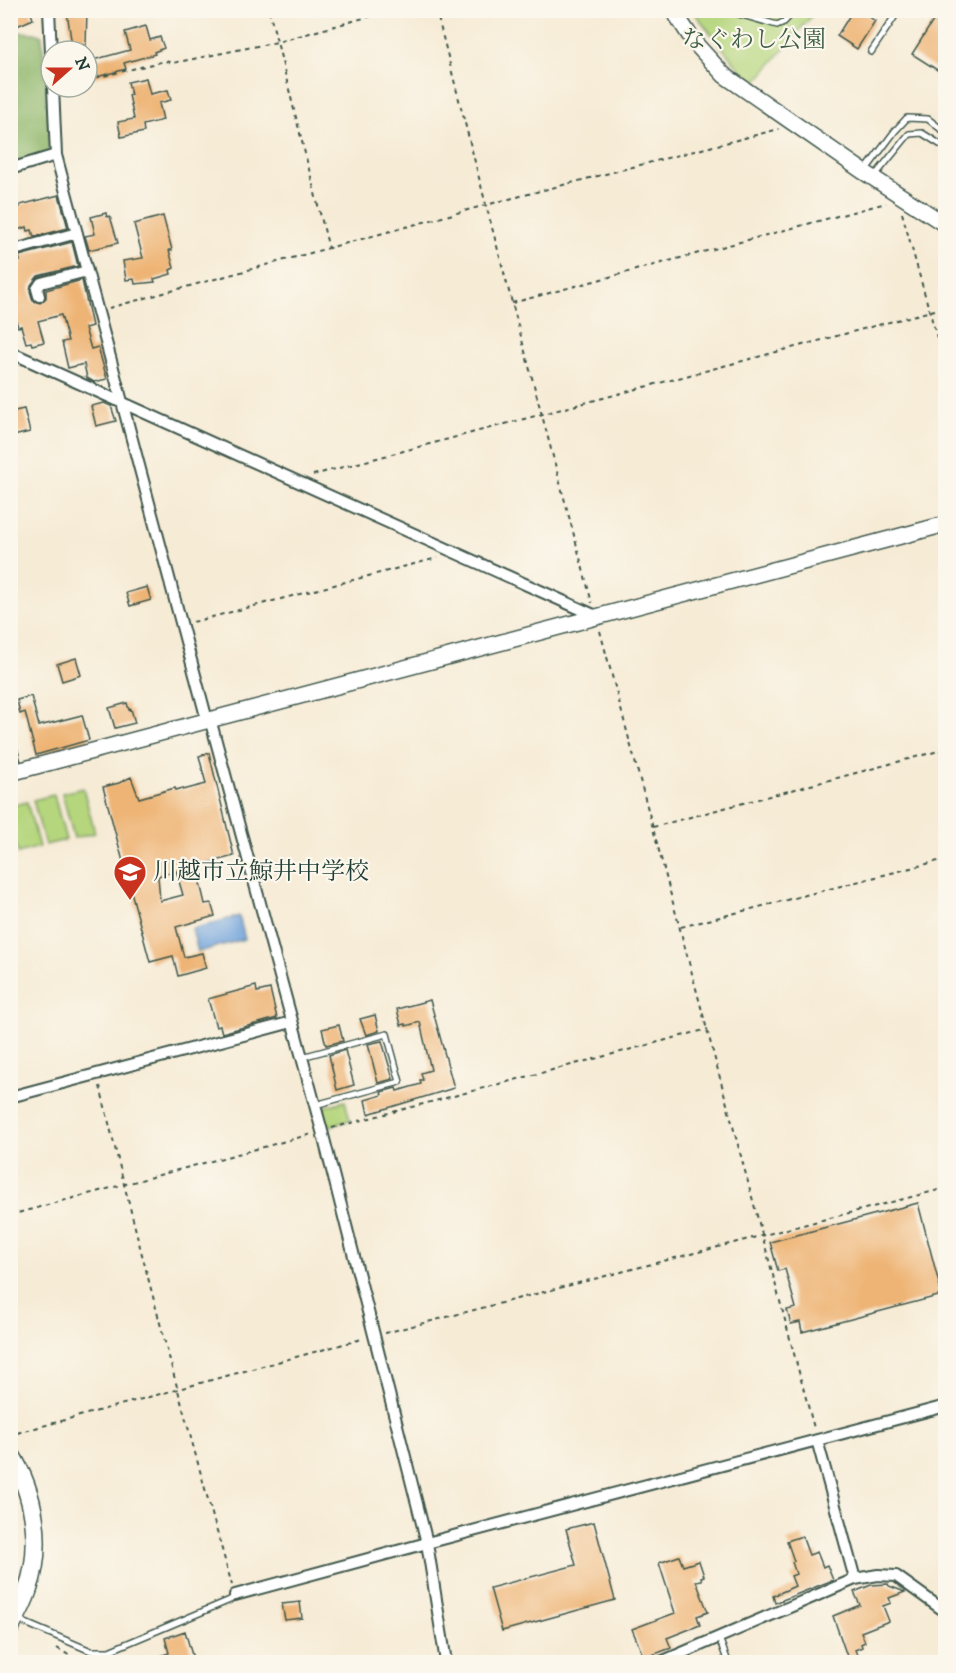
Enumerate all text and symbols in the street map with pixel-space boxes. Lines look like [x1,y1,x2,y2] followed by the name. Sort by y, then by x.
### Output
[682,25,826,55] park label: なぐわし公園
[39,39,99,99] north arrow
[70,54,94,74] text: N
[112,854,148,901] school or university icon: 川越市立鯨井中学校
[153,857,369,887] place label: 川越市立鯨井中学校

